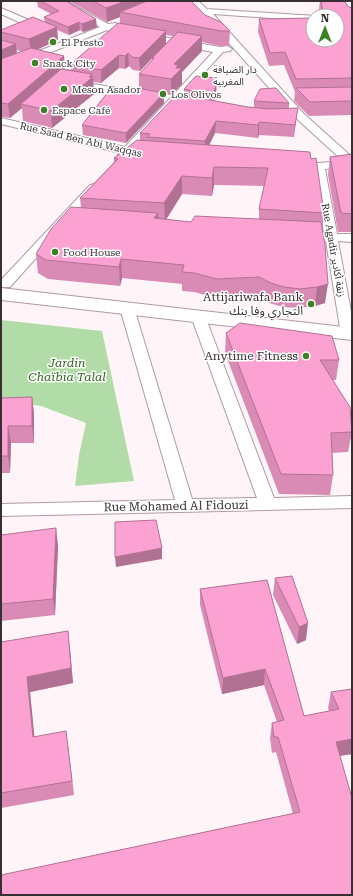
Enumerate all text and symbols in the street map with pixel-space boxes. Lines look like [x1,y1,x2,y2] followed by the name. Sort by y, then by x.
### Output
[305,8,345,48] north arrow
[321,12,330,25] text: N
[48,37,58,47] marker: El Presto
[61,37,104,48] place label: El Presto
[30,58,40,68] marker: Snack City
[43,58,96,69] place label: Snack City
[213,64,257,88] place label: دار الضيافة المغربية
[200,70,210,80] marker: دار الضيافة المغربية
[59,84,69,94] marker: Meson Asador
[72,84,141,95] place label: Meson Asador
[158,89,168,99] marker: Los Olivos
[171,89,222,100] place label: Los Olivos
[39,105,49,115] marker: Espace Café
[52,105,111,116] place label: Espace Café
[19,120,143,159] street label: Rue Saad Ben Abi Waqqas
[319,202,347,298] street label: Rue Agadir زنقة أكادير
[50,247,60,257] marker: Food House
[63,247,121,258] place label: Food House
[203,290,303,321] place label: Attijariwafa Bank التجاري وفا بنك
[306,299,316,309] marker: Attijariwafa Bank التجاري وفا بنك
[204,349,298,363] place label: Anytime Fitness
[301,351,311,361] marker: Anytime Fitness
[28,356,106,384] park label: Jardin Chaïbia Talal
[103,498,249,514] street label: Rue Mohamed Al Fidouzi

